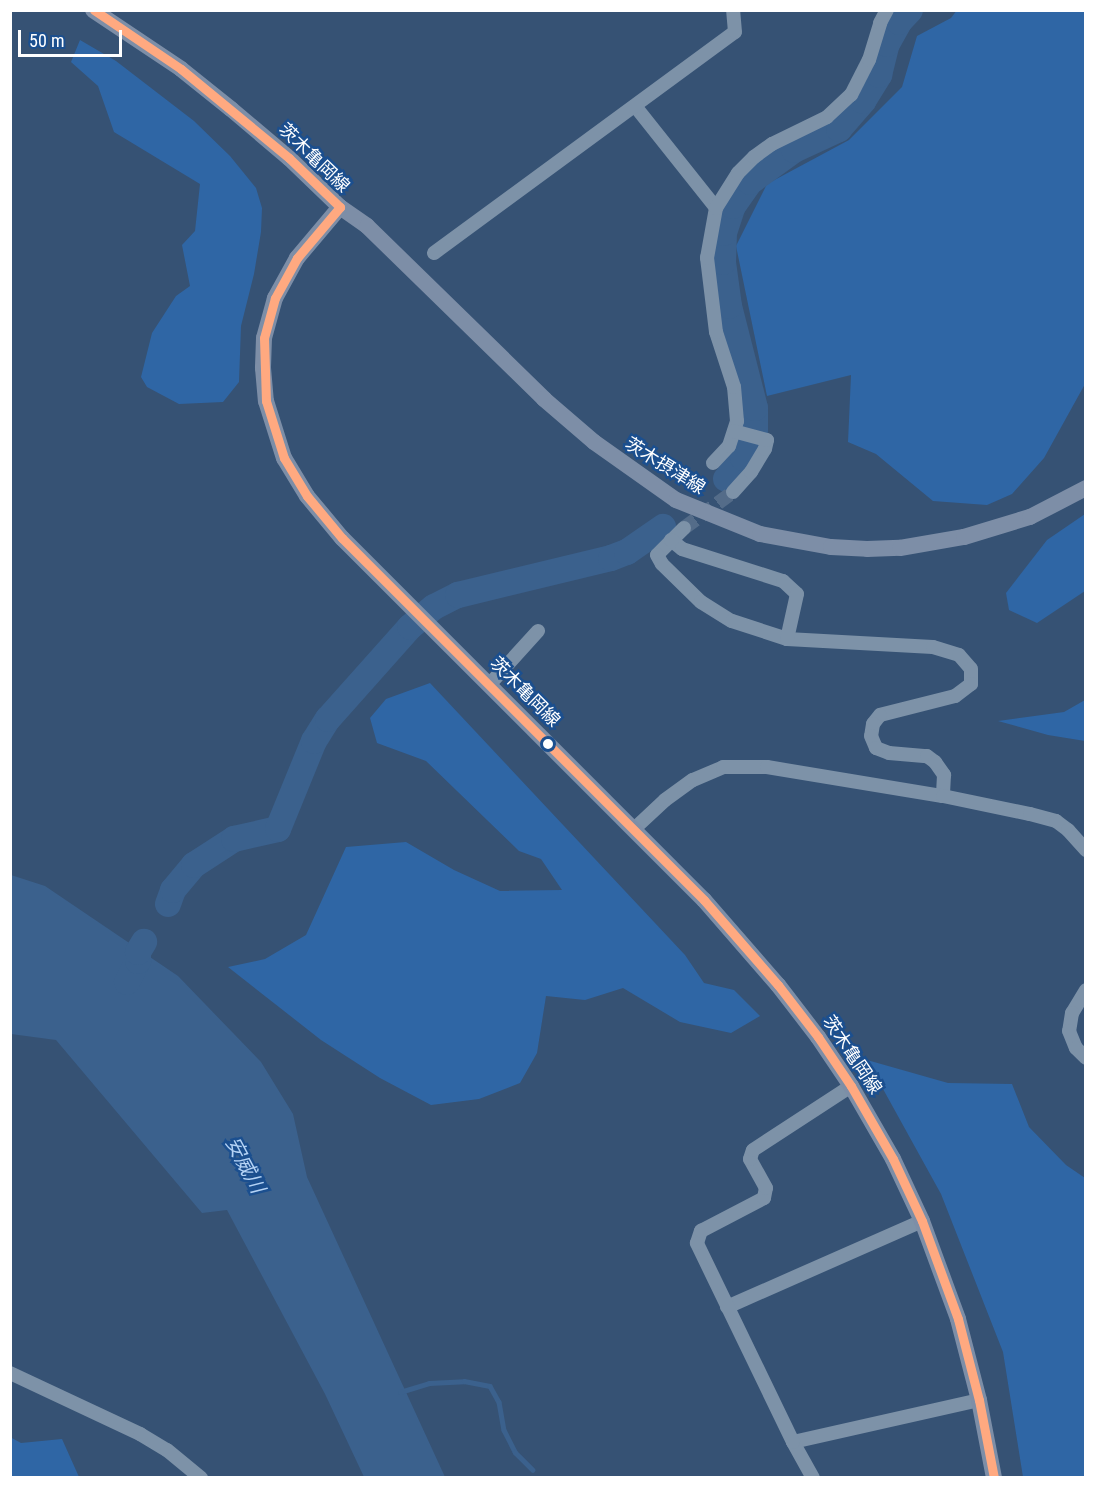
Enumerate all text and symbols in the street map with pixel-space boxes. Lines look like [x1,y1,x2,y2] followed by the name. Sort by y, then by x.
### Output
[21,18,124,56] scale bar
[29,30,64,51] text: 50 m
[274,119,354,197] street label: 茨木亀岡線
[621,433,709,499] street label: 茨木摂津線
[486,653,564,731] street label: 茨木亀岡線
[542,738,554,750] unlabelled marker
[818,1012,886,1098] street label: 茨木亀岡線
[220,1133,270,1197] water label: 安威川

